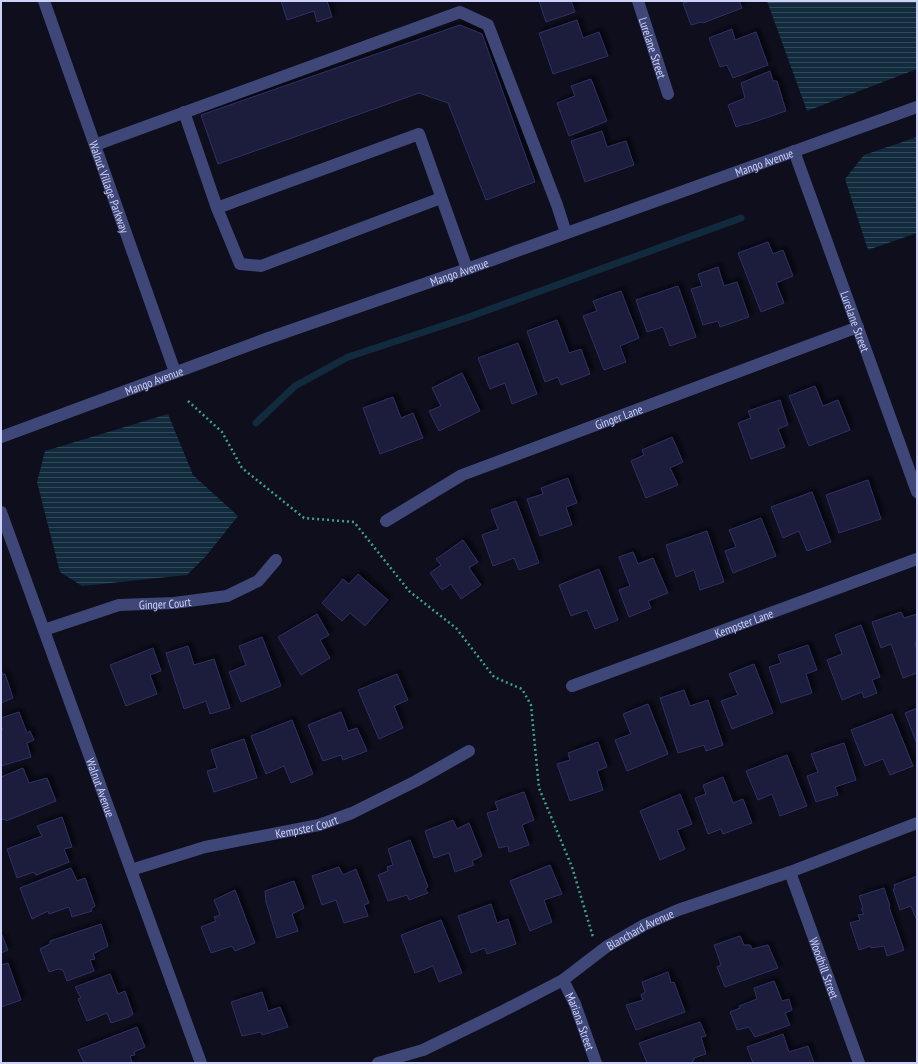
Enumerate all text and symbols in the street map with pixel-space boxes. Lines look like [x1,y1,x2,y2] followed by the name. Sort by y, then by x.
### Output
[636,15,670,81] street label: Lurelane Street
[86,139,133,235] street label: Walnut Village Parkway
[733,145,795,179] street label: Mango Avenue
[428,254,490,289] street label: Mango Avenue
[838,289,873,354] street label: Lurelane Street
[123,363,185,398] street label: Mango Avenue
[593,401,645,432] street label: Ginger Lane
[139,593,193,612] street label: Ginger Court
[712,605,775,640] street label: Kempster Lane
[83,756,119,819] street label: Walnut Avenue
[274,811,340,841] street label: Kempster Court
[603,905,676,953] street label: Blanchard Avenue
[807,935,843,1001] street label: Woodhill Street
[563,990,599,1053] street label: Mariana Street

